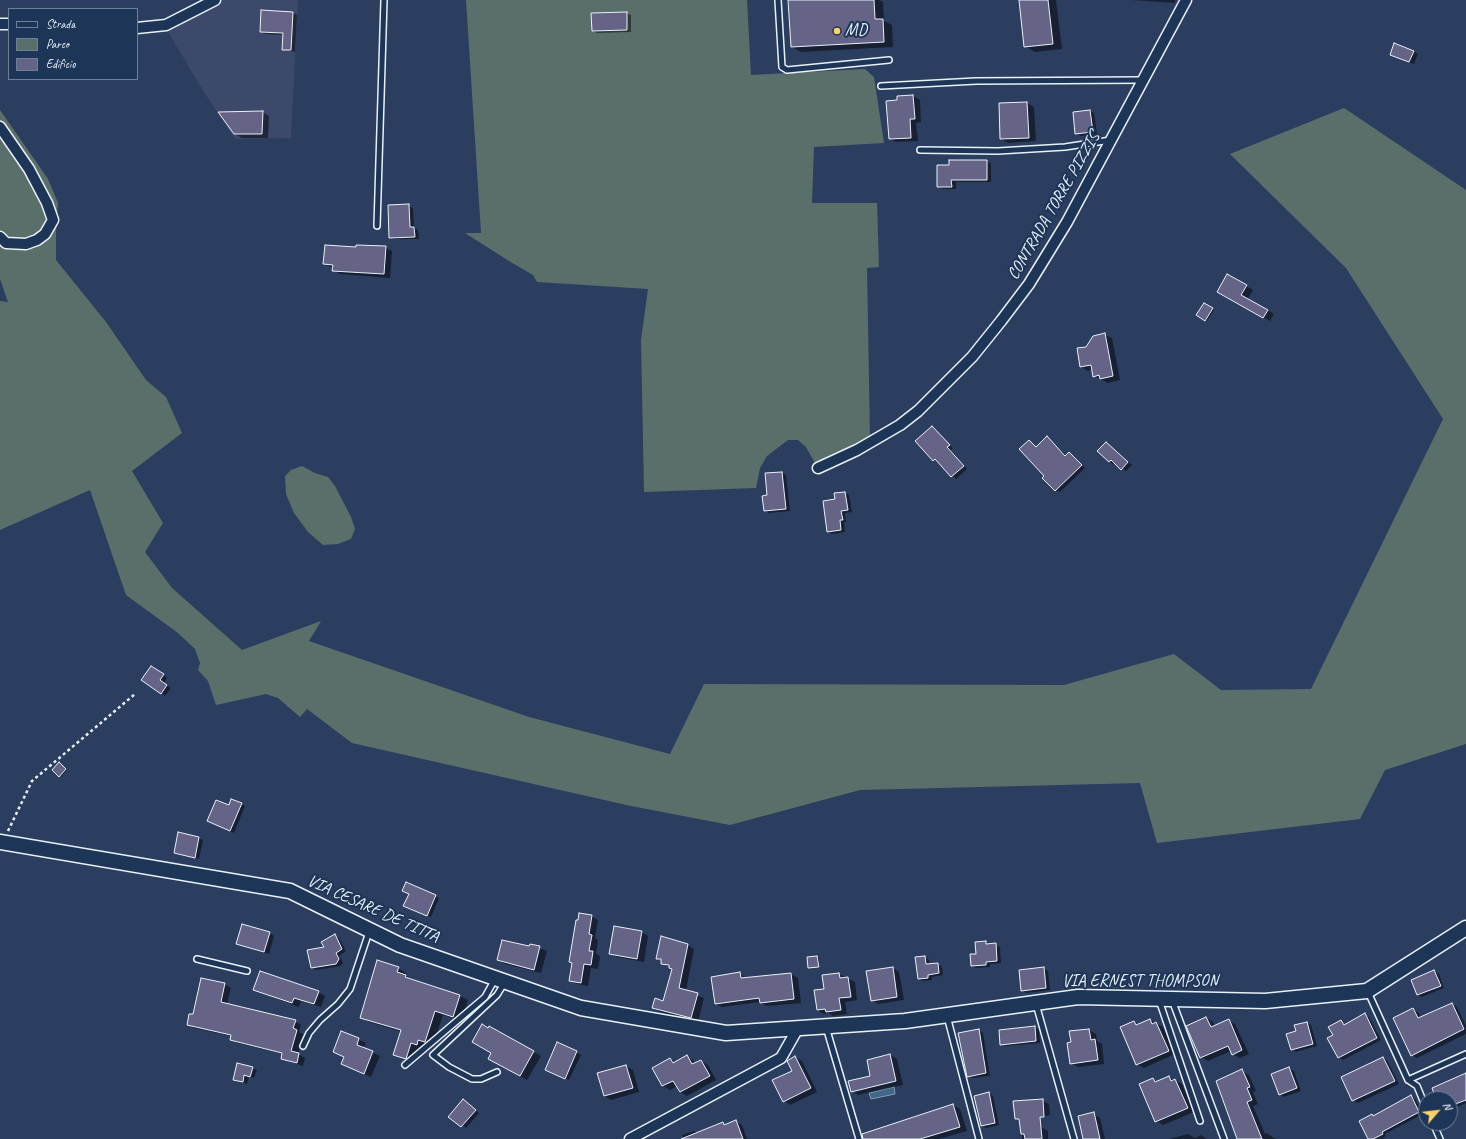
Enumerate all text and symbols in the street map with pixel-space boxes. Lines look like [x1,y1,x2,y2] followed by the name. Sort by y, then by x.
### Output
[8,8,138,80] legend
[46,16,75,32] text: Strada
[845,21,867,41] place label: MD
[832,26,842,36] marker: MD
[46,36,69,52] text: Parco
[46,56,76,72] text: Edificio
[1003,129,1105,283] street label: CONTRADA TORRE PIZZIS
[304,871,442,947] street label: VIA CESARE DE TITTA
[1062,972,1218,992] street label: VIA ERNEST THOMPSON
[1418,1091,1458,1131] north arrow
[1440,1100,1455,1112] text: N

